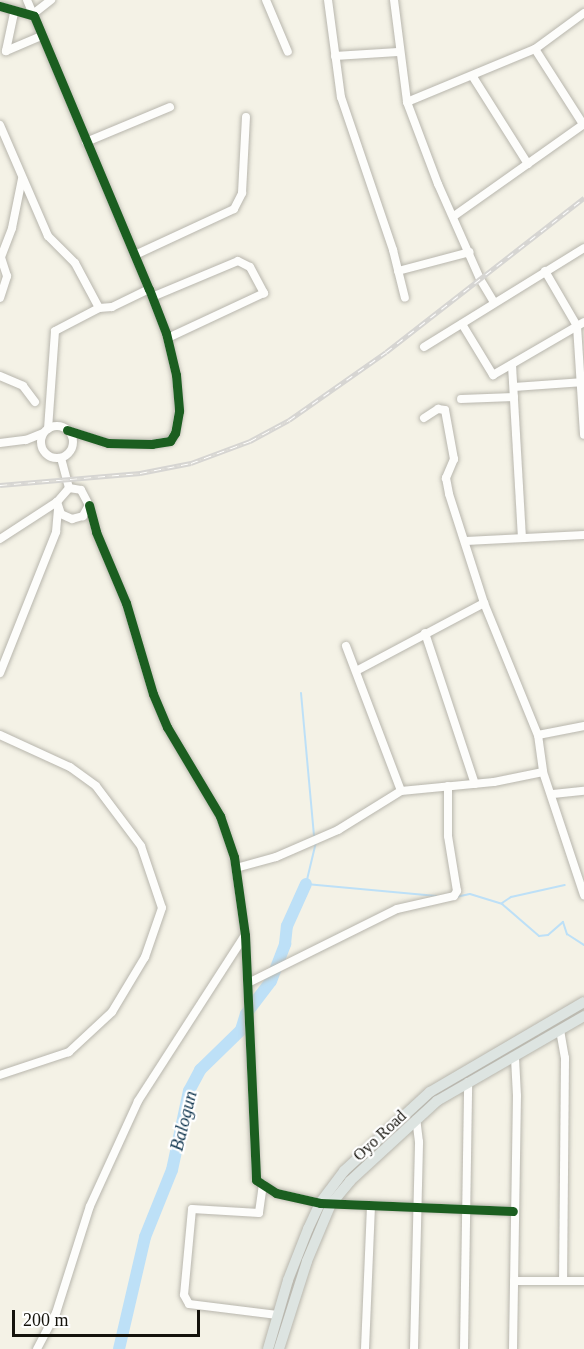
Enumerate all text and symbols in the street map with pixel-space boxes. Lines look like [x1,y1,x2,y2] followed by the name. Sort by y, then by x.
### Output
[166,1089,202,1153] water label: Balogun
[350,1107,410,1165] street label: Oyo Road
[15,1298,202,1336] scale bar
[23,1310,69,1330] text: 200 m

